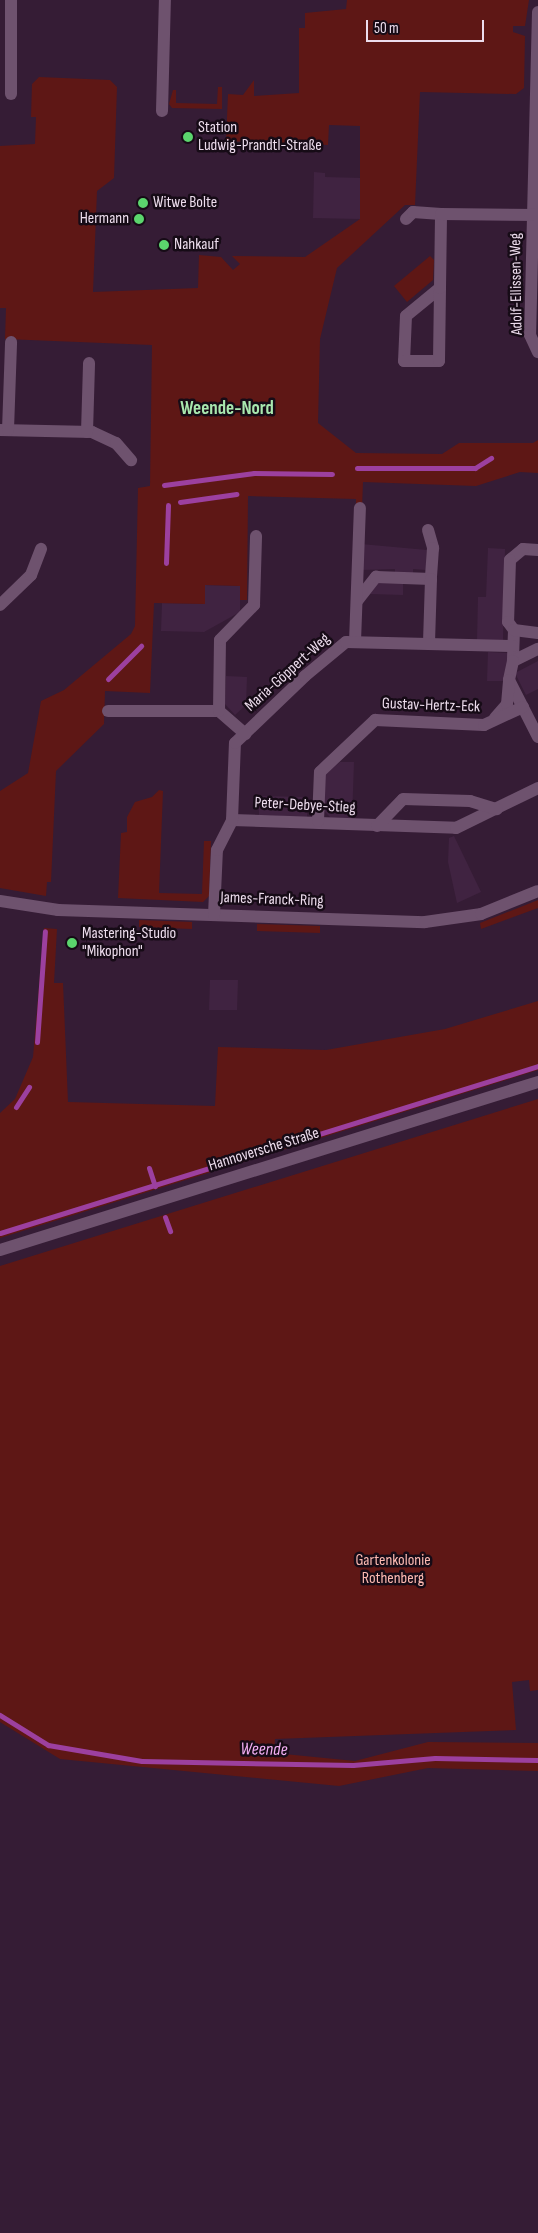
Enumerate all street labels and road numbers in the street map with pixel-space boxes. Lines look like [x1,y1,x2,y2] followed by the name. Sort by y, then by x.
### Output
[507,233,527,335] street label: Adolf-Ellissen-Weg
[242,630,334,716] street label: Maria-Göppert-Weg
[382,695,480,717] street label: Gustav-Hertz-Eck
[254,794,356,818] street label: Peter-Debye-Stieg
[220,889,324,911] street label: James-Franck-Ring
[206,1124,322,1176] street label: Hannoversche Straße

